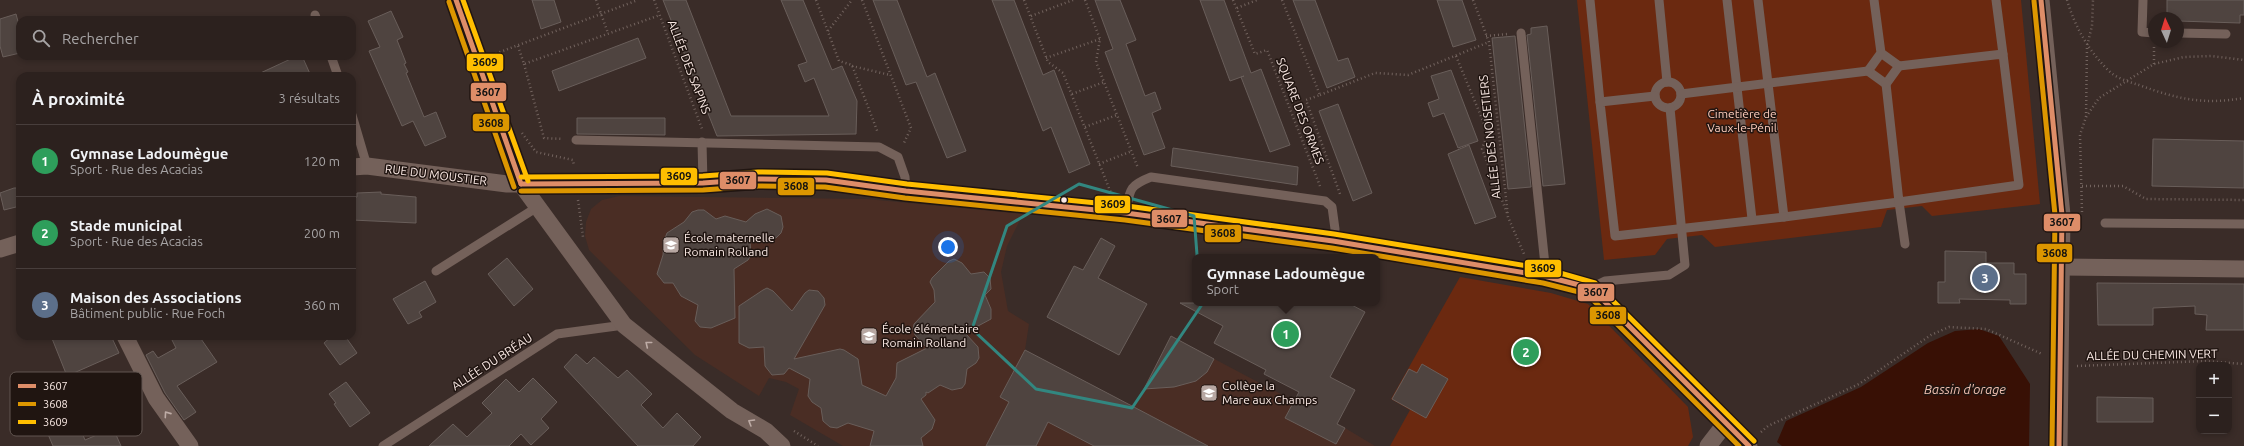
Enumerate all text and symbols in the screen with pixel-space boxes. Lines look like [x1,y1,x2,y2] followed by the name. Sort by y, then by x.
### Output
[2148,12,2184,48] north arrow
[16,16,356,60] search box
[666,18,713,116] street label: ALLÉE DES SAPINS
[30,27,52,49] icon: search
[62,30,139,47] text: Rechercher
[466,53,504,72] line badge: 3609
[473,56,497,68] text: 3609
[1274,56,1327,166] street label: SQUARE DES ORMES
[1477,74,1502,200] street label: ALLÉE DES NOISETIERS
[470,82,507,102] line badge: 3607
[476,86,500,98] text: 3607
[32,89,125,108] text: À proximité
[279,91,340,105] text: 3 résultats
[1707,107,1777,134] park label: Cimetière de Vaux-le-Pénil
[472,113,510,132] line badge: 3608
[479,117,503,129] text: 3608
[70,145,228,162] text: Gymnase Ladoumègue
[41,154,49,168] text: 1
[304,154,340,168] text: 120 m
[70,162,203,176] text: Sport · Rue des Acacias
[384,162,488,187] street label: RUE DU MOUSTIER
[660,167,698,186] line badge: 3609
[667,170,691,182] text: 3609
[719,171,757,190] line badge: 3607
[726,174,750,186] text: 3607
[777,177,815,196] line badge: 3608
[784,180,808,192] text: 3608
[1059,195,1069,205] unlabelled marker
[1094,195,1131,214] line badge: 3609
[1101,198,1125,210] text: 3609
[1151,209,1188,228] line badge: 3607
[1157,213,1181,225] text: 3607
[2043,213,2081,232] line badge: 3607
[2050,216,2074,228] text: 3607
[70,217,182,234] text: Stade municipal
[1204,224,1242,243] line badge: 3608
[41,226,49,240] text: 2
[304,226,340,240] text: 200 m
[1211,227,1235,239] text: 3608
[684,231,775,258] place label: École maternelle Romain Rolland
[70,234,203,248] text: Sport · Rue des Acacias
[661,235,681,255] school or university icon: École maternelle Romain Rolland
[938,237,958,257] your location
[2036,243,2073,263] line badge: 3608
[2043,247,2067,259] text: 3608
[1192,254,1380,306] popup
[1524,259,1562,278] line badge: 3609
[1531,262,1555,274] text: 3609
[1972,263,1998,293] pin: 3
[1207,265,1365,282] text: Gymnase Ladoumègue
[1207,282,1239,296] text: Sport
[1577,283,1615,302] line badge: 3607
[1584,286,1608,298] text: 3607
[70,289,241,306] text: Maison des Associations
[41,298,49,312] text: 3
[304,298,340,312] text: 360 m
[70,306,225,320] text: Bâtiment public · Rue Foch
[1589,306,1627,325] line badge: 3608
[1596,309,1620,321] text: 3608
[1273,319,1299,349] pin: 1
[882,322,979,349] place label: École élémentaire Romain Rolland
[859,326,879,346] school or university icon: École élémentaire Romain Rolland
[449,331,535,393] street label: ALLÉE DU BRÉAU
[1513,337,1539,367] pin: 2
[646,341,653,348] one-way arrow
[2086,347,2218,362] street label: ALLÉE DU CHEMIN VERT
[2196,362,2232,434] map controls
[2196,362,2232,398] button: +
[10,372,142,436] legend
[1222,379,1317,406] place label: Collège la Mare aux Champs
[43,380,68,392] text: 3607
[1924,382,2006,396] water label: Bassin d'orage
[1199,383,1219,403] school or university icon: Collège la Mare aux Champs
[43,398,68,410] text: 3608
[2196,398,2232,434] button: −
[164,411,172,418] one-way arrow
[43,416,68,428] text: 3609
[748,420,755,427] one-way arrow

